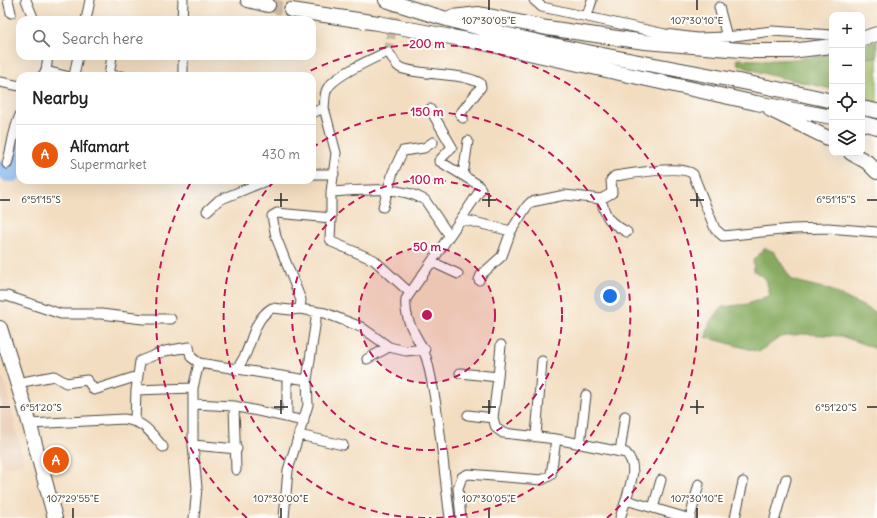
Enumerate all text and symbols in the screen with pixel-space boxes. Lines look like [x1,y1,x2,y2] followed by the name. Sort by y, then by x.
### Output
[829,12,865,156] map controls
[829,12,865,48] button: +
[462,14,516,27] text: 107°30'05"E
[671,14,723,27] text: 107°30'10"E
[16,16,316,60] search box
[30,27,52,49] icon: search
[62,29,143,48] text: Search here
[409,36,445,51] text: 200 m
[829,48,865,84] button: −
[829,84,865,120] button: locate
[32,87,88,109] text: Nearby
[411,104,444,119] text: 150 m
[829,120,865,156] button: layers
[70,137,129,156] text: Alfamart
[41,146,49,163] text: A
[262,146,300,163] text: 430 m
[70,156,147,173] text: Supermarket
[410,172,444,187] text: 100 m
[21,193,61,206] text: 6°51'15"S
[816,193,856,206] text: 6°51'15"S
[413,239,442,254] text: 50 m
[600,286,620,306] your location
[420,308,434,322] centre of rings
[20,401,62,414] text: 6°51'20"S
[815,401,857,414] text: 6°51'20"S
[43,445,69,475] pin: A
[47,492,99,505] text: 107°29'55"E
[253,492,309,505] text: 107°30'00"E
[462,492,516,505] text: 107°30'05"E
[671,492,723,505] text: 107°30'10"E

